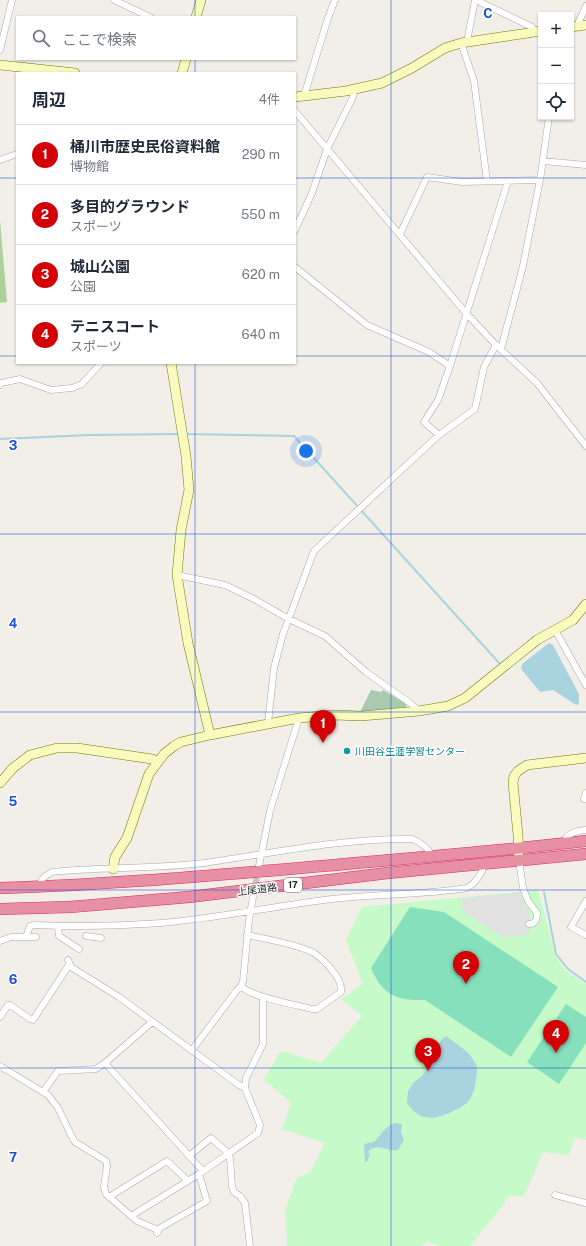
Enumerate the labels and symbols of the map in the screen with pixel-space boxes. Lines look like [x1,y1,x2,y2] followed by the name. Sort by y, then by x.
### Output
[483,6,493,21] text: C
[9,438,18,453] text: 3
[296,441,316,461] your location
[9,616,18,631] text: 4
[310,710,336,743] pin: 1
[355,745,465,757] place label: 川田谷生涯学習センター
[342,746,352,756] marker: 川田谷生涯学習センター
[9,794,18,809] text: 5
[284,878,302,892] road number: 17
[236,881,278,897] street label: 上尾道路
[453,951,479,984] pin: 2
[9,972,18,987] text: 6
[543,1020,569,1053] pin: 4
[415,1038,441,1071] pin: 3
[9,1150,17,1165] text: 7

